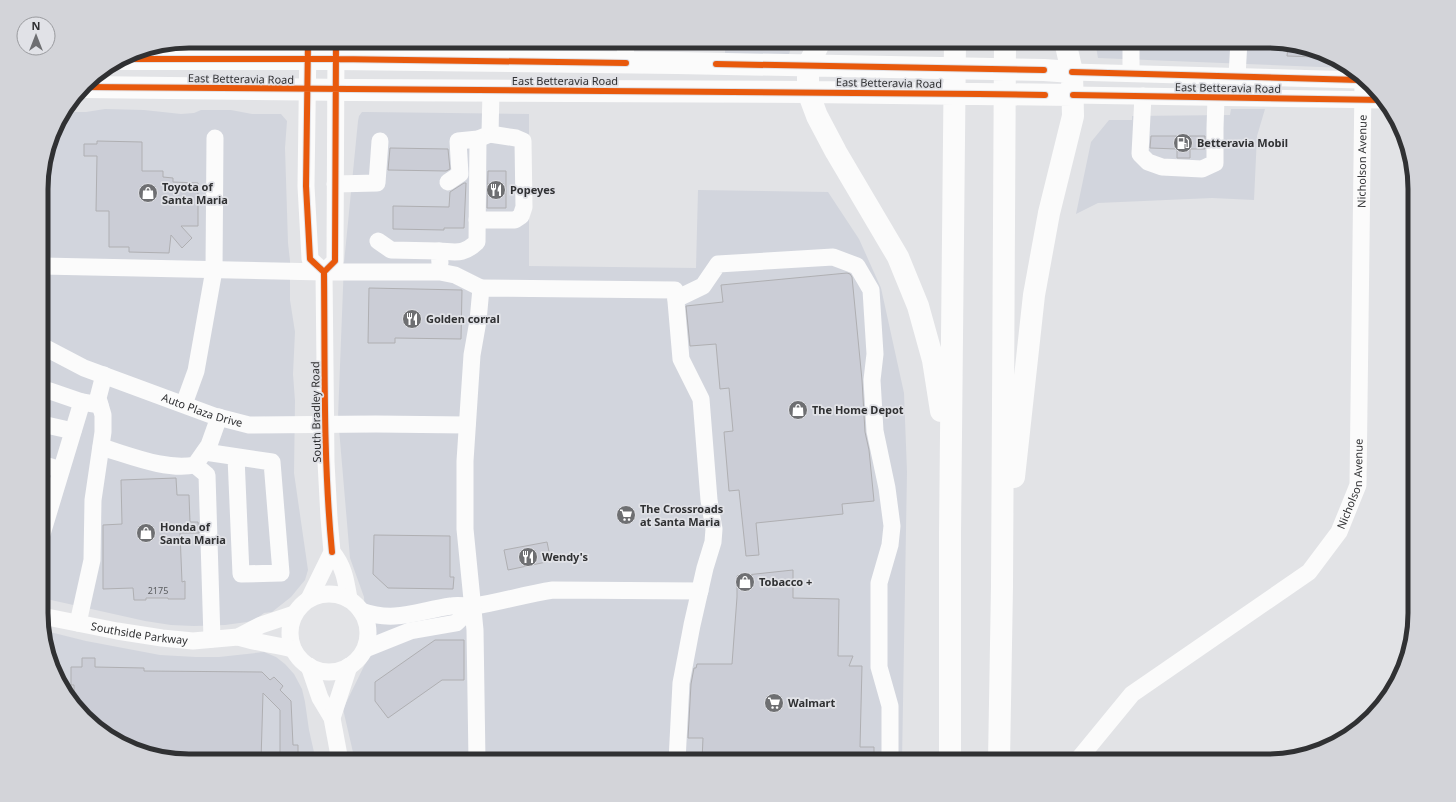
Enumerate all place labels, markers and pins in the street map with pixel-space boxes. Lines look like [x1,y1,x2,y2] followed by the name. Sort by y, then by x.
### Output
[1172,132,1194,154] fuel station icon: Betteravia Mobil
[1197,135,1288,150] place label: Betteravia Mobil
[162,179,228,207] place label: Toyota of Santa Maria
[485,179,507,201] restaurant icon: Popeyes
[137,182,159,204] shop icon: Toyota of Santa Maria
[510,182,556,197] place label: Popeyes
[401,308,423,330] restaurant icon: Golden corral
[426,311,500,326] place label: Golden corral
[787,399,809,421] shop icon: The Home Depot
[812,402,904,417] place label: The Home Depot
[640,501,724,529] place label: The Crossroads at Santa Maria
[615,504,637,526] supermarket icon: The Crossroads at Santa Maria
[160,519,226,547] place label: Honda of Santa Maria
[135,522,157,544] shop icon: Honda of Santa Maria
[517,546,539,568] restaurant icon: Wendy's
[542,549,588,564] place label: Wendy's
[734,571,756,593] shop icon: Tobacco +
[759,574,812,589] place label: Tobacco +
[763,692,785,714] supermarket icon: Walmart
[788,695,836,710] place label: Walmart

